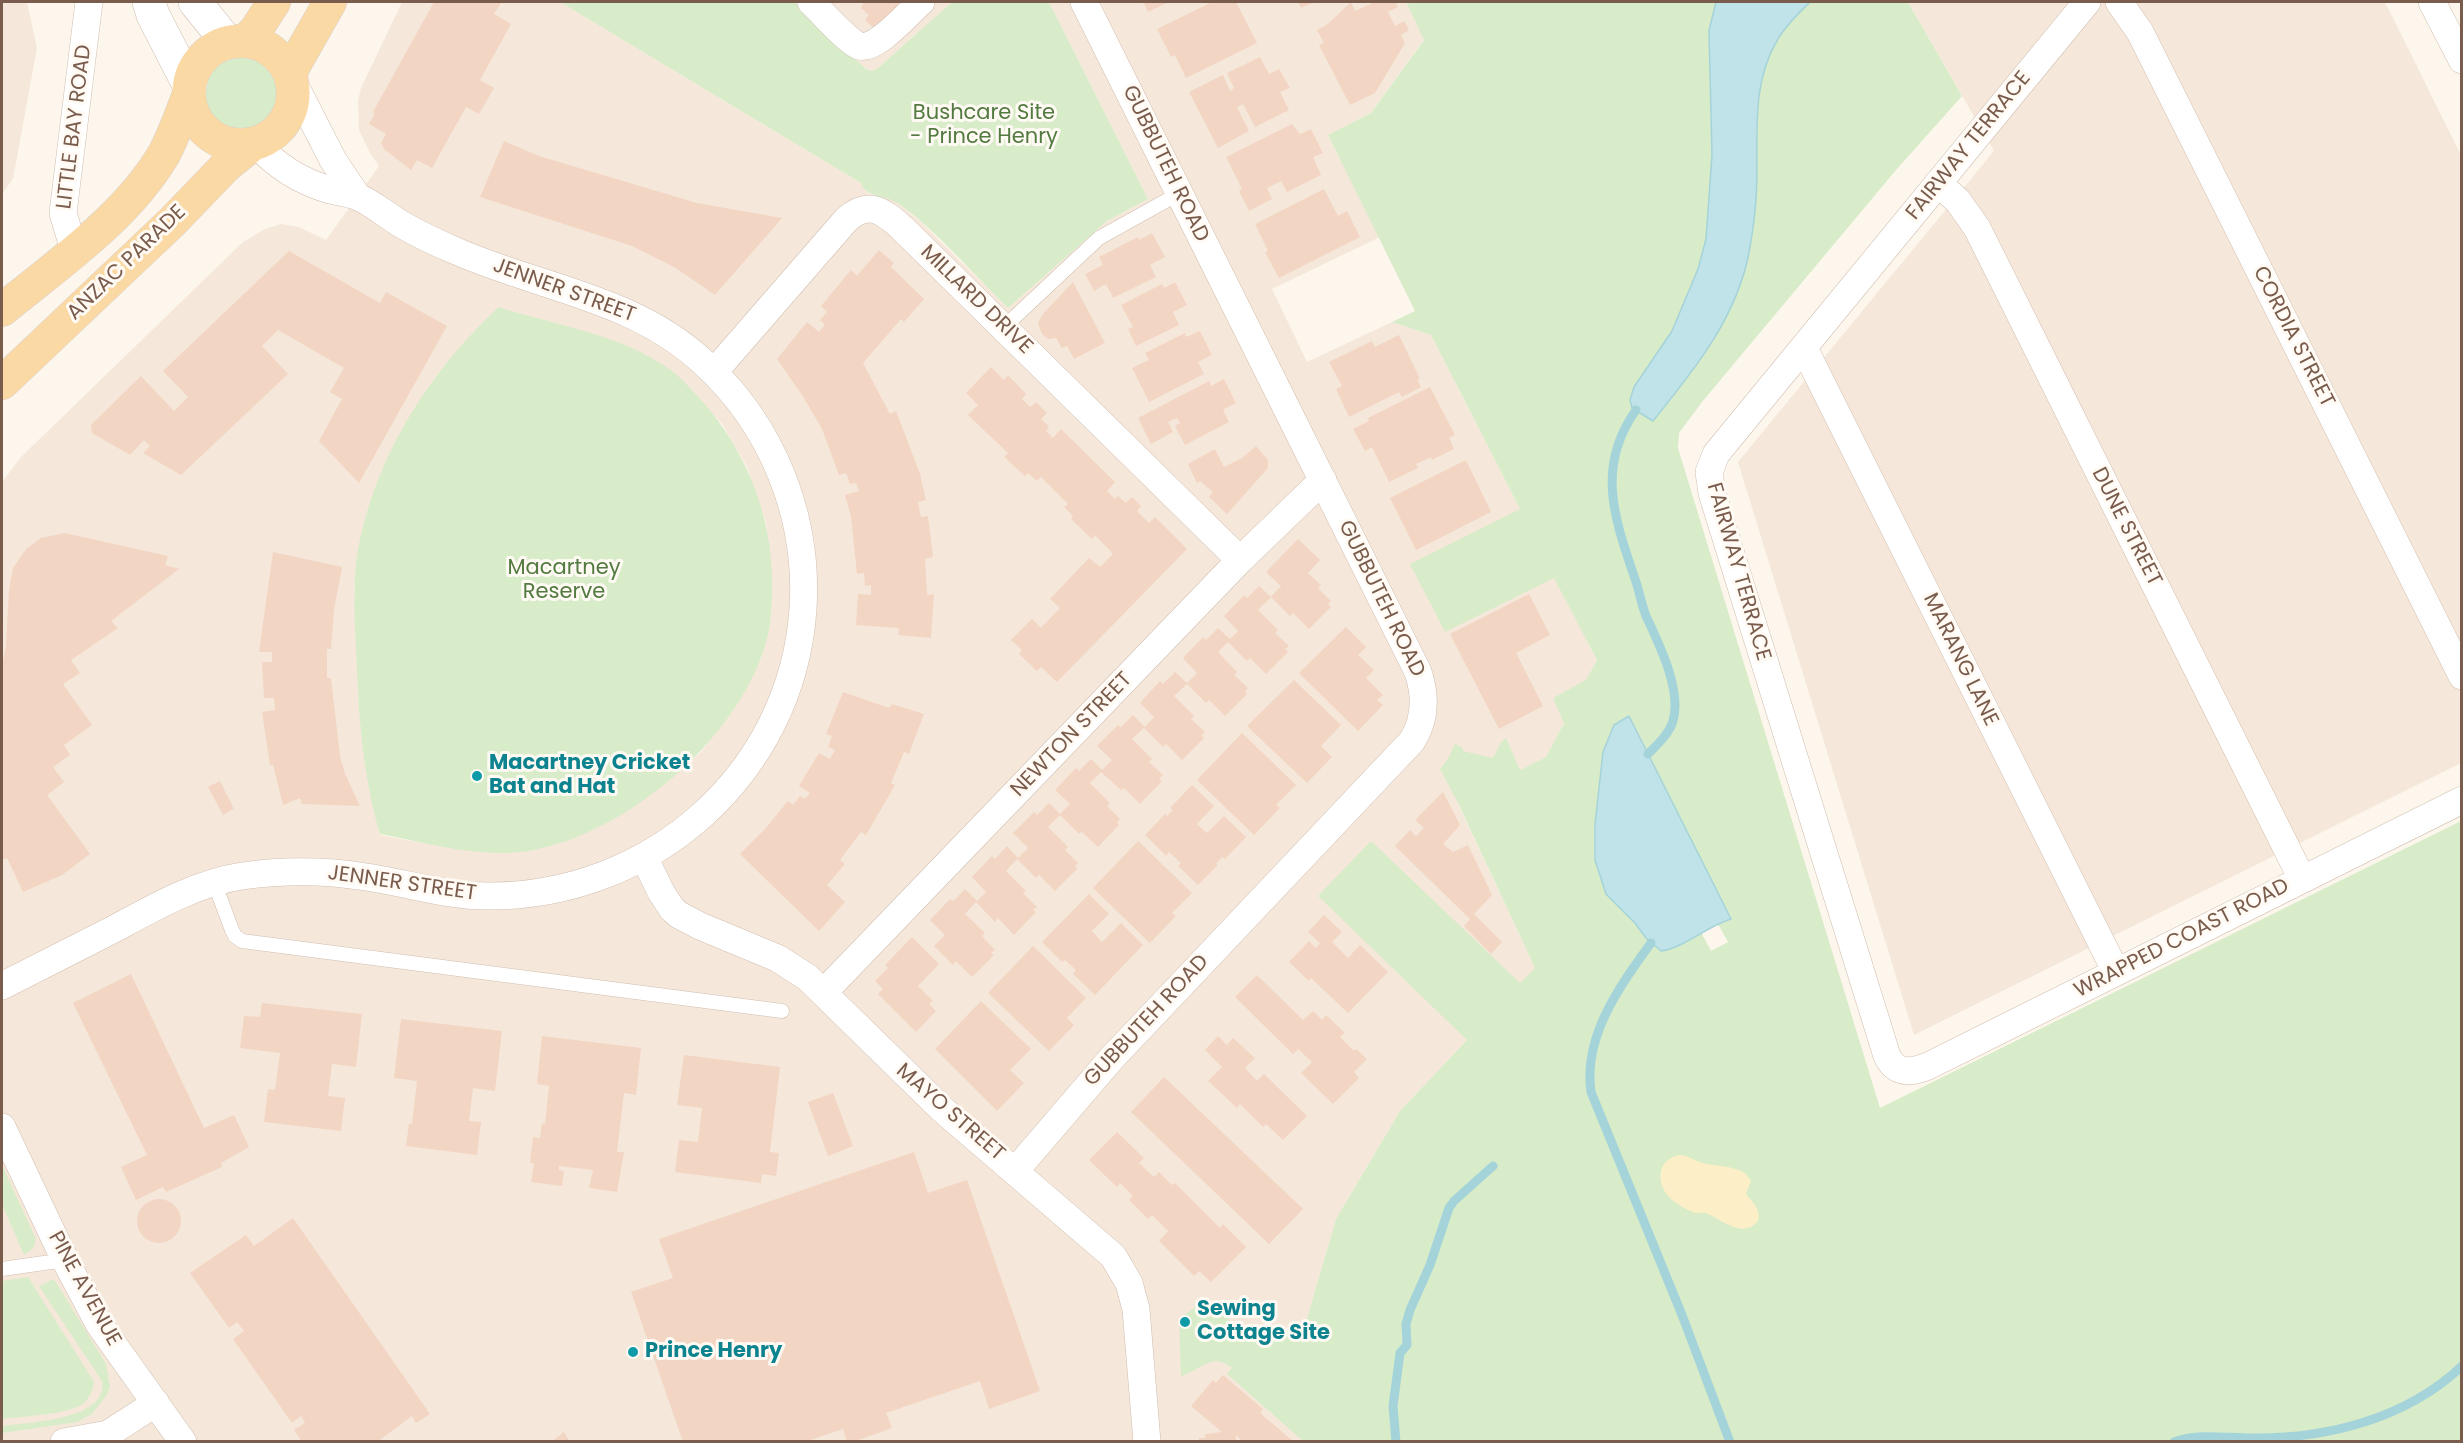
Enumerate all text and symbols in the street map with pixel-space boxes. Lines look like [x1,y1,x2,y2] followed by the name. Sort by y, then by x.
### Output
[52,43,98,211] street label: LITTLE BAY ROAD
[1901,67,2037,225] street label: FAIRWAY TERRACE
[1116,82,1214,246] street label: GUBBUTEH ROAD
[910,101,1058,151] park label: Bushcare Site - Prince Henry
[62,200,192,326] street label: ANZAC PARADE
[915,240,1037,360] street label: MILLARD DRIVE
[489,254,639,328] street label: JENNER STREET
[2247,262,2339,412] street label: CORDIA STREET
[2085,464,2167,590] street label: DUNE STREET
[1701,480,1775,664] street label: FAIRWAY TERRACE
[1332,517,1430,681] street label: GUBBUTEH ROAD
[508,556,620,606] park label: Macartney Reserve
[1917,589,2003,731] street label: MARANG LANE
[1006,667,1138,803] street label: NEWTON STREET
[489,751,690,801] place label: Macartney Cricket Bat and Hat
[470,769,484,783] marker: Macartney Cricket Bat and Hat
[326,861,478,907] street label: JENNER STREET
[2071,874,2293,1004] street label: WRAPPED COAST ROAD
[1079,950,1215,1092] street label: GUBBUTEH ROAD
[890,1059,1010,1167] street label: MAYO STREET
[42,1227,126,1351] street label: PINE AVENUE
[1197,1297,1330,1347] place label: Sewing Cottage Site
[1178,1315,1192,1329] marker: Sewing Cottage Site
[645,1339,782,1365] place label: Prince Henry
[626,1345,640,1359] marker: Prince Henry

